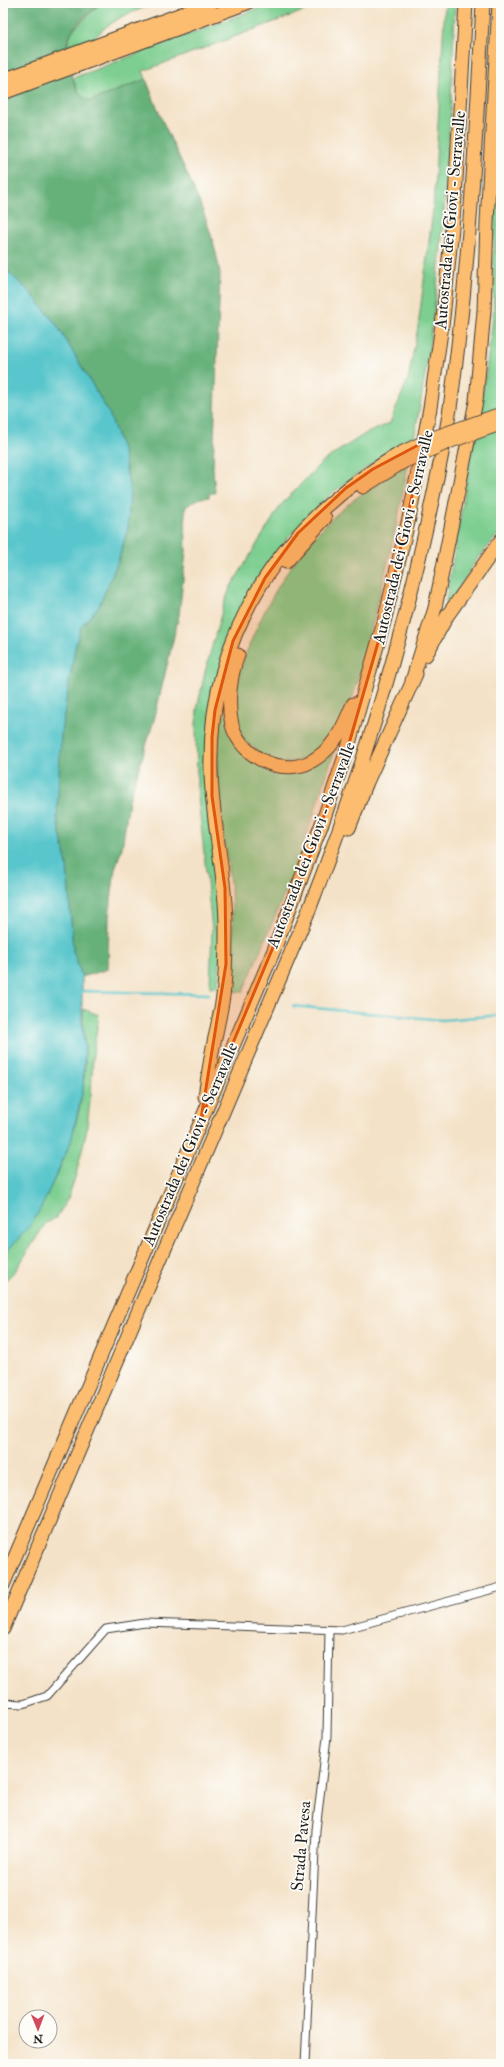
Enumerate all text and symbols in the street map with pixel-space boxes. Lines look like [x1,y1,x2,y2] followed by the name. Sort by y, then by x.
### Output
[430,110,470,331] street label: Autostrada dei Giovi - Serravalle
[368,428,438,647] street label: Autostrada dei Giovi - Serravalle
[262,739,360,952] street label: Autostrada dei Giovi - Serravalle
[137,1039,242,1250] street label: Autostrada dei Giovi - Serravalle
[287,1799,315,1892] street label: Strada Pavesa
[18,2009,58,2049] north arrow
[32,2032,44,2045] text: N

